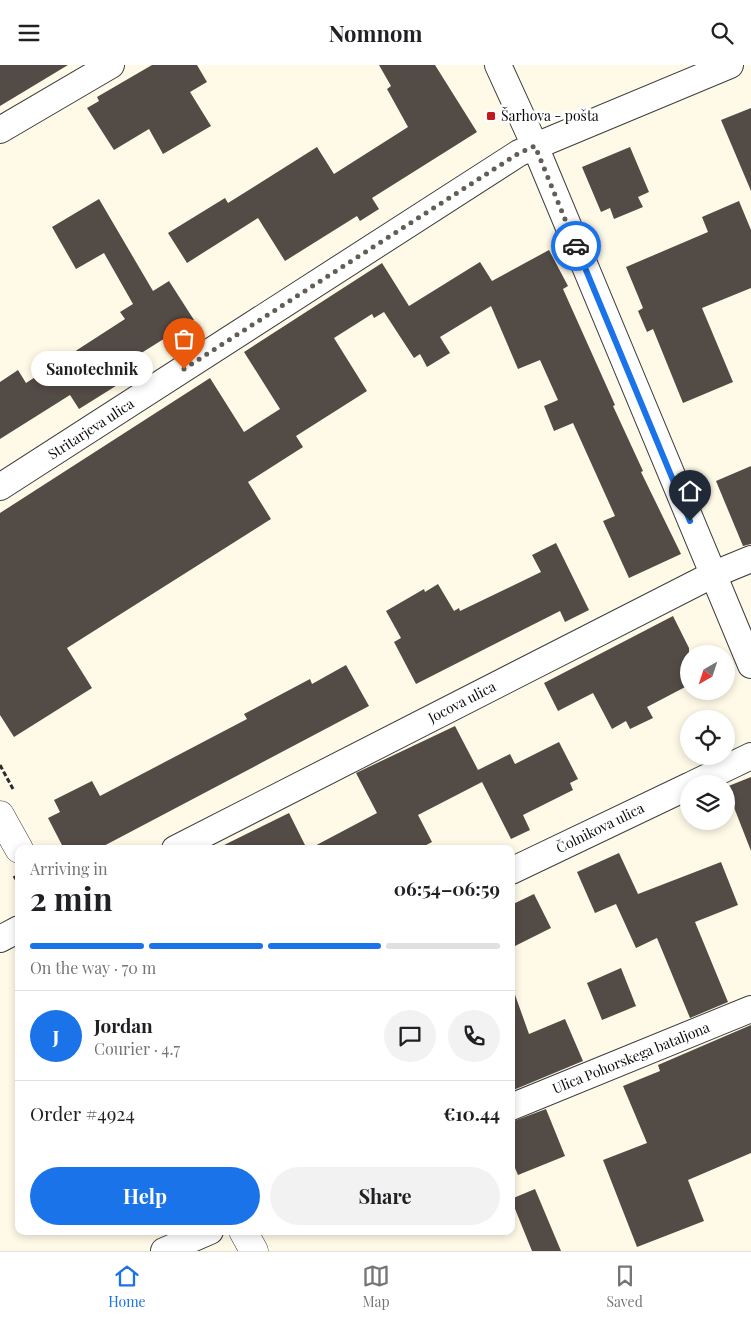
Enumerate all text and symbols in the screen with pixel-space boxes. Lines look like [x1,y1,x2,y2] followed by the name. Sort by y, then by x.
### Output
[329,18,422,48] text: Nomnom
[15,19,43,47] icon: menu
[708,19,736,47] icon: search
[501,106,599,125] place label: Šarhova - pošta
[485,110,497,122] marker: Šarhova - pošta
[551,221,601,271] courier
[562,232,590,260] icon: car
[163,318,205,369] pin
[170,325,198,353] icon: bag
[31,351,154,387] callout: Sanotechnik
[46,358,138,379] text: Sanotechnik
[44,394,137,463] street label: Stritarjeva ulica
[669,470,711,521] pin
[676,477,704,505] icon: home
[680,645,735,700] north arrow
[680,645,735,830] map controls
[424,676,499,727] street label: Jocova ulica
[680,710,735,765] button: locate
[680,775,735,830] button: layers
[553,798,647,857] street label: Čolnikova ulica
[30,858,108,879] text: Arriving in
[394,875,500,901] text: 06:54–06:59
[30,876,113,919] text: 2 min
[30,957,156,978] text: On the way · 70 m
[384,1010,436,1062] button: chat
[448,1010,500,1062] button: phone
[94,1012,153,1038] text: Jordan
[549,1017,712,1098] street label: Ulica Pohorskega bataljona
[53,1023,59,1049] text: J
[94,1038,180,1059] text: Courier · 4.7
[30,1100,135,1126] text: Order #4924
[443,1100,500,1126] text: €10.44
[30,1167,260,1225] button: Help
[270,1167,500,1225] button: Share
[108,1262,146,1311] tab: Home
[362,1262,390,1311] tab: Map
[606,1262,643,1311] tab: Saved

